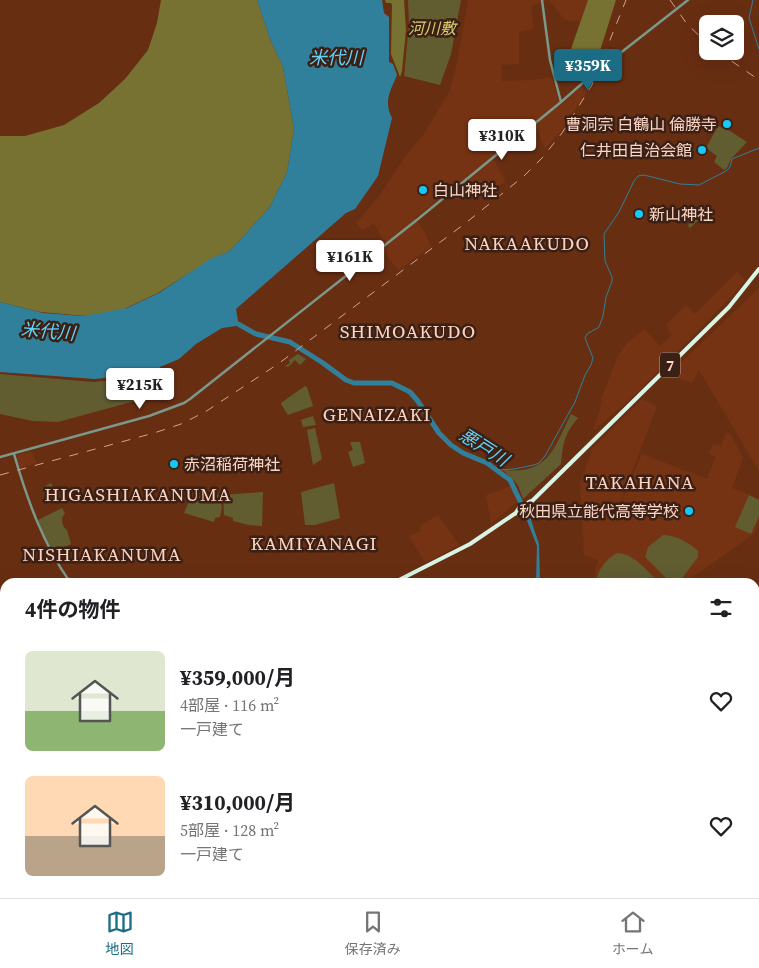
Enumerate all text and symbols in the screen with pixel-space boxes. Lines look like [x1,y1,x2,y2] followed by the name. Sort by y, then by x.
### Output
[699,15,744,60] map controls
[699,15,744,60] button: layers
[408,17,458,39] park label: 河川敷
[309,45,365,70] water label: 米代川
[553,48,623,91] pin: ¥359K
[565,54,611,76] text: ¥359K
[566,113,717,135] place label: 曹洞宗 白鶴山 倫勝寺
[721,118,733,130] marker: 曹洞宗 白鶴山 倫勝寺
[467,119,537,161] pin: ¥310K
[479,124,525,146] text: ¥310K
[580,139,692,161] place label: 仁井田自治会館
[696,144,708,156] marker: 仁井田自治会館
[433,179,497,201] place label: 白山神社
[417,184,429,196] marker: 白山神社
[649,203,713,225] place label: 新山神社
[633,208,645,220] marker: 新山神社
[464,230,590,256] district label: NAKAAKUDO
[315,240,385,282] pin: ¥161K
[327,245,373,267] text: ¥161K
[20,316,78,346] water label: 米代川
[340,318,476,344] district label: SHIMOAKUDO
[660,352,680,378] road number: 7
[105,368,175,410] pin: ¥215K
[117,373,163,395] text: ¥215K
[323,401,431,427] district label: GENAIZAKI
[454,422,515,473] water label: 悪戸川
[184,453,280,475] place label: 赤沼稲荷神社
[168,458,180,470] marker: 赤沼稲荷神社
[585,469,695,495] district label: TAKAHANA
[44,481,232,507] district label: HIGASHIAKANUMA
[519,500,679,522] place label: 秋田県立能代高等学校
[683,505,695,517] marker: 秋田県立能代高等学校
[250,530,378,556] district label: KAMIYANAGI
[22,541,182,567] district label: NISHIAKANUMA
[707,594,735,622] icon: filters
[25,595,120,624] text: 4件の物件
[180,663,295,692] text: ¥359,000/月
[65,671,125,731] icon: home
[707,687,735,715] icon: heart
[180,694,279,716] text: 4部屋 · 116 m²
[180,718,244,740] text: 一戸建て
[180,788,295,817] text: ¥310,000/月
[65,796,125,856] icon: home
[707,812,735,840] icon: heart
[180,819,279,841] text: 5部屋 · 128 m²
[180,843,244,865] text: 一戸建て
[106,908,134,959] tab: 地図
[345,908,401,959] tab: 保存済み
[612,908,653,959] tab: ホーム

